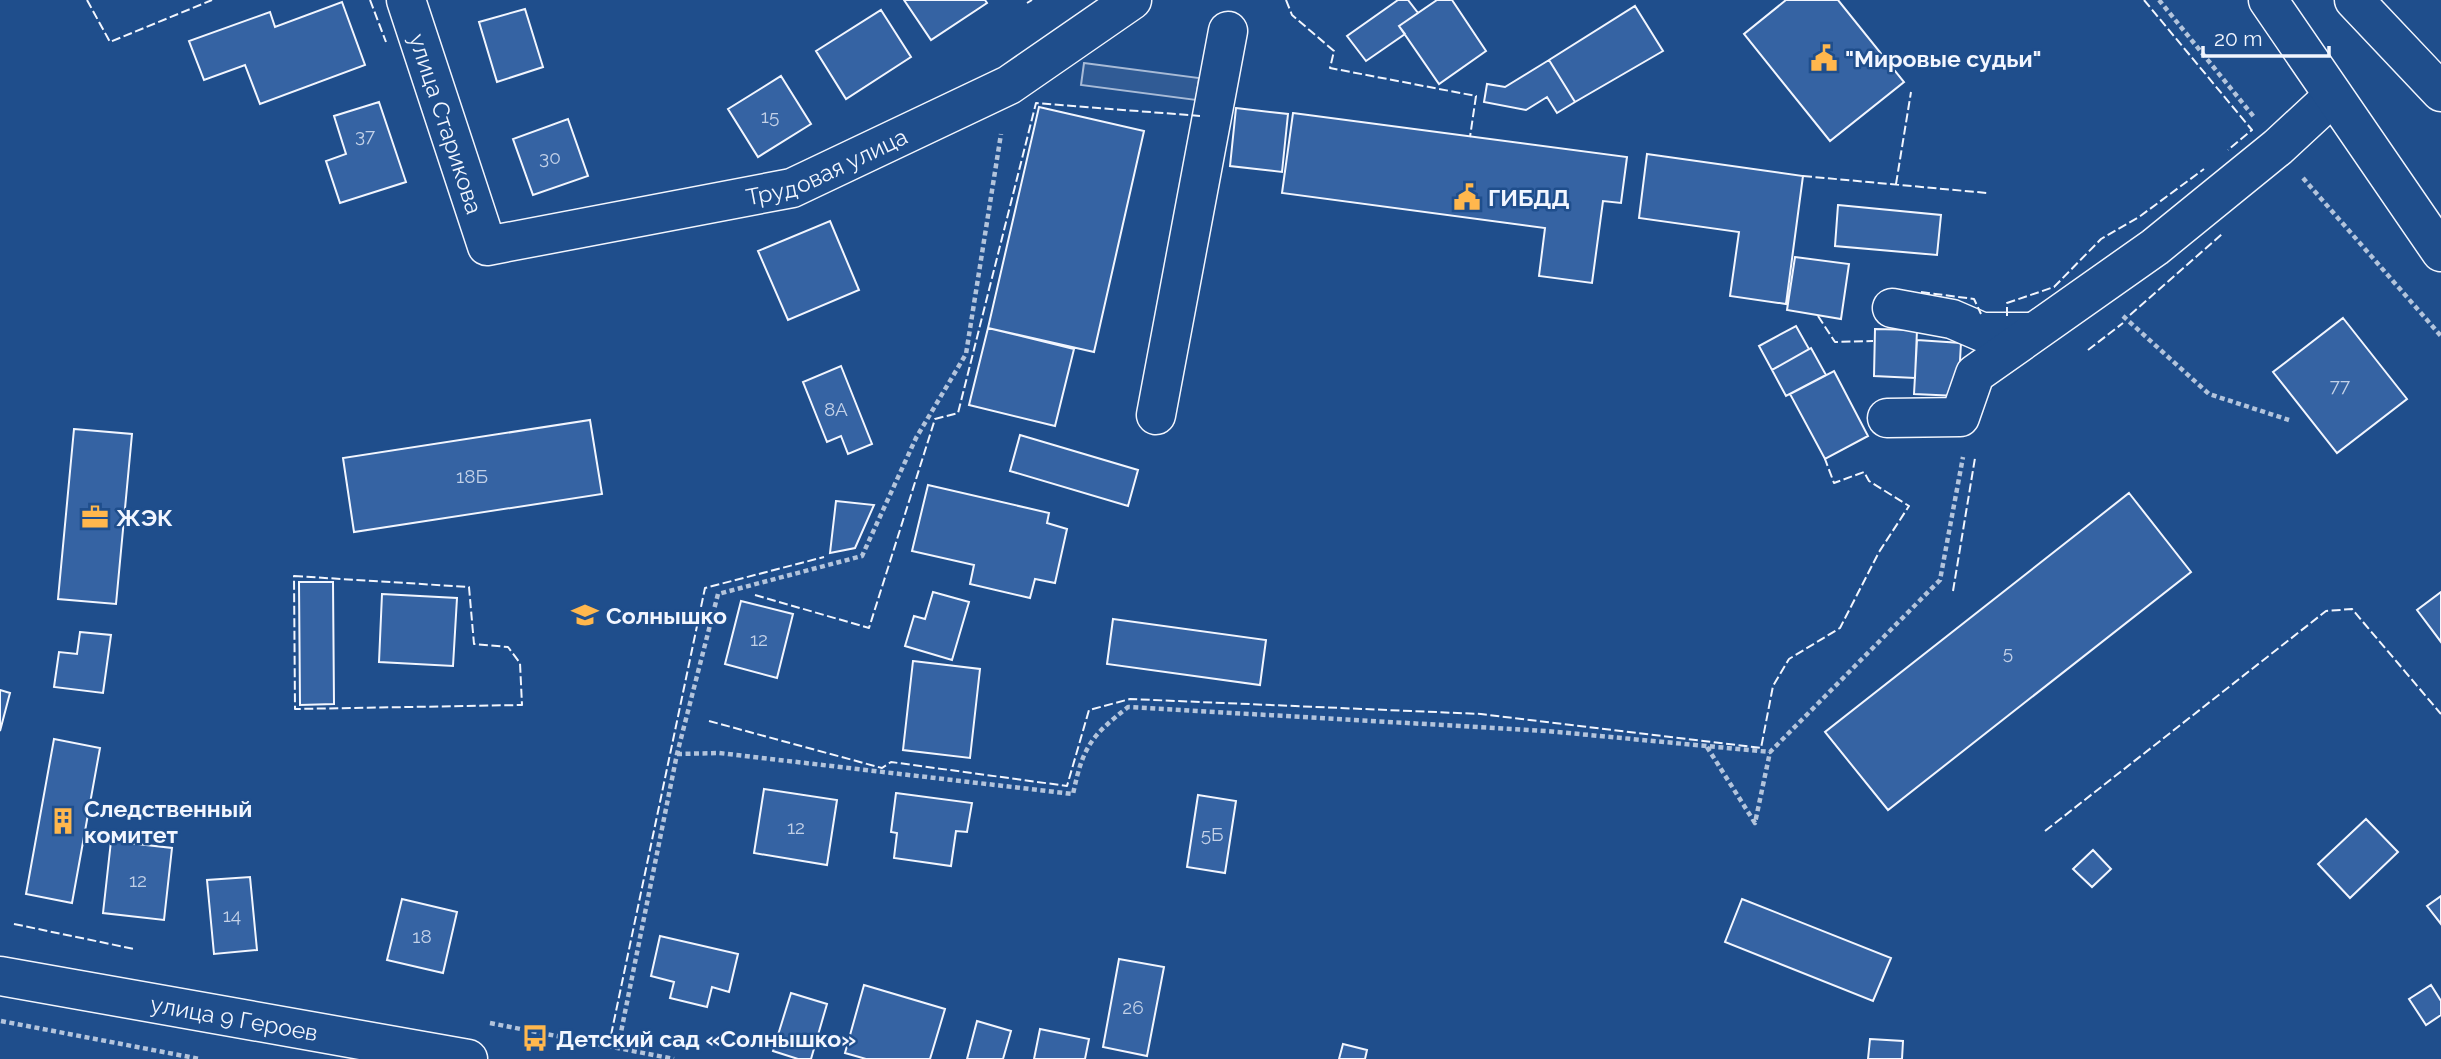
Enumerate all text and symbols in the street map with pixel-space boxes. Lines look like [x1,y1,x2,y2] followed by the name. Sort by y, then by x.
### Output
[2203,14,2329,58] scale bar
[2214,26,2262,51] text: 20 m
[404,30,489,217] street label: улица Старикова
[1809,43,1839,73] public building icon: "Мировые судьи"
[1845,45,2042,72] place label: "Мировые судьи"
[761,105,779,127] house number: 15
[744,122,911,210] street label: Трудовая улица
[355,124,375,146] house number: 37
[539,146,561,168] house number: 30
[1452,182,1482,212] public building icon: ГИБДД
[1488,184,1570,211] place label: ГИБДД
[2330,374,2350,396] house number: 77
[824,398,848,420] house number: 8А
[456,465,488,487] house number: 18Б
[80,502,110,532] office icon: ЖЭК
[116,504,173,531] place label: ЖЭК
[570,600,600,630] school or university icon: Солнышко
[606,602,727,629] place label: Солнышко
[750,628,768,650] house number: 12
[2003,641,2013,663] house number: 5
[84,795,252,848] place label: Следственный комитет
[48,806,78,836] building icon: Следственный комитет
[787,816,805,838] house number: 12
[1201,823,1223,845] house number: 5Б
[129,869,147,891] house number: 12
[223,904,241,926] house number: 14
[412,925,432,947] house number: 18
[149,989,320,1046] street label: улица 9 Героев
[1122,996,1144,1018] house number: 26
[520,1023,550,1053] bus stop icon: Детский сад «Солнышко»
[556,1025,856,1052] place label: Детский сад «Солнышко»

